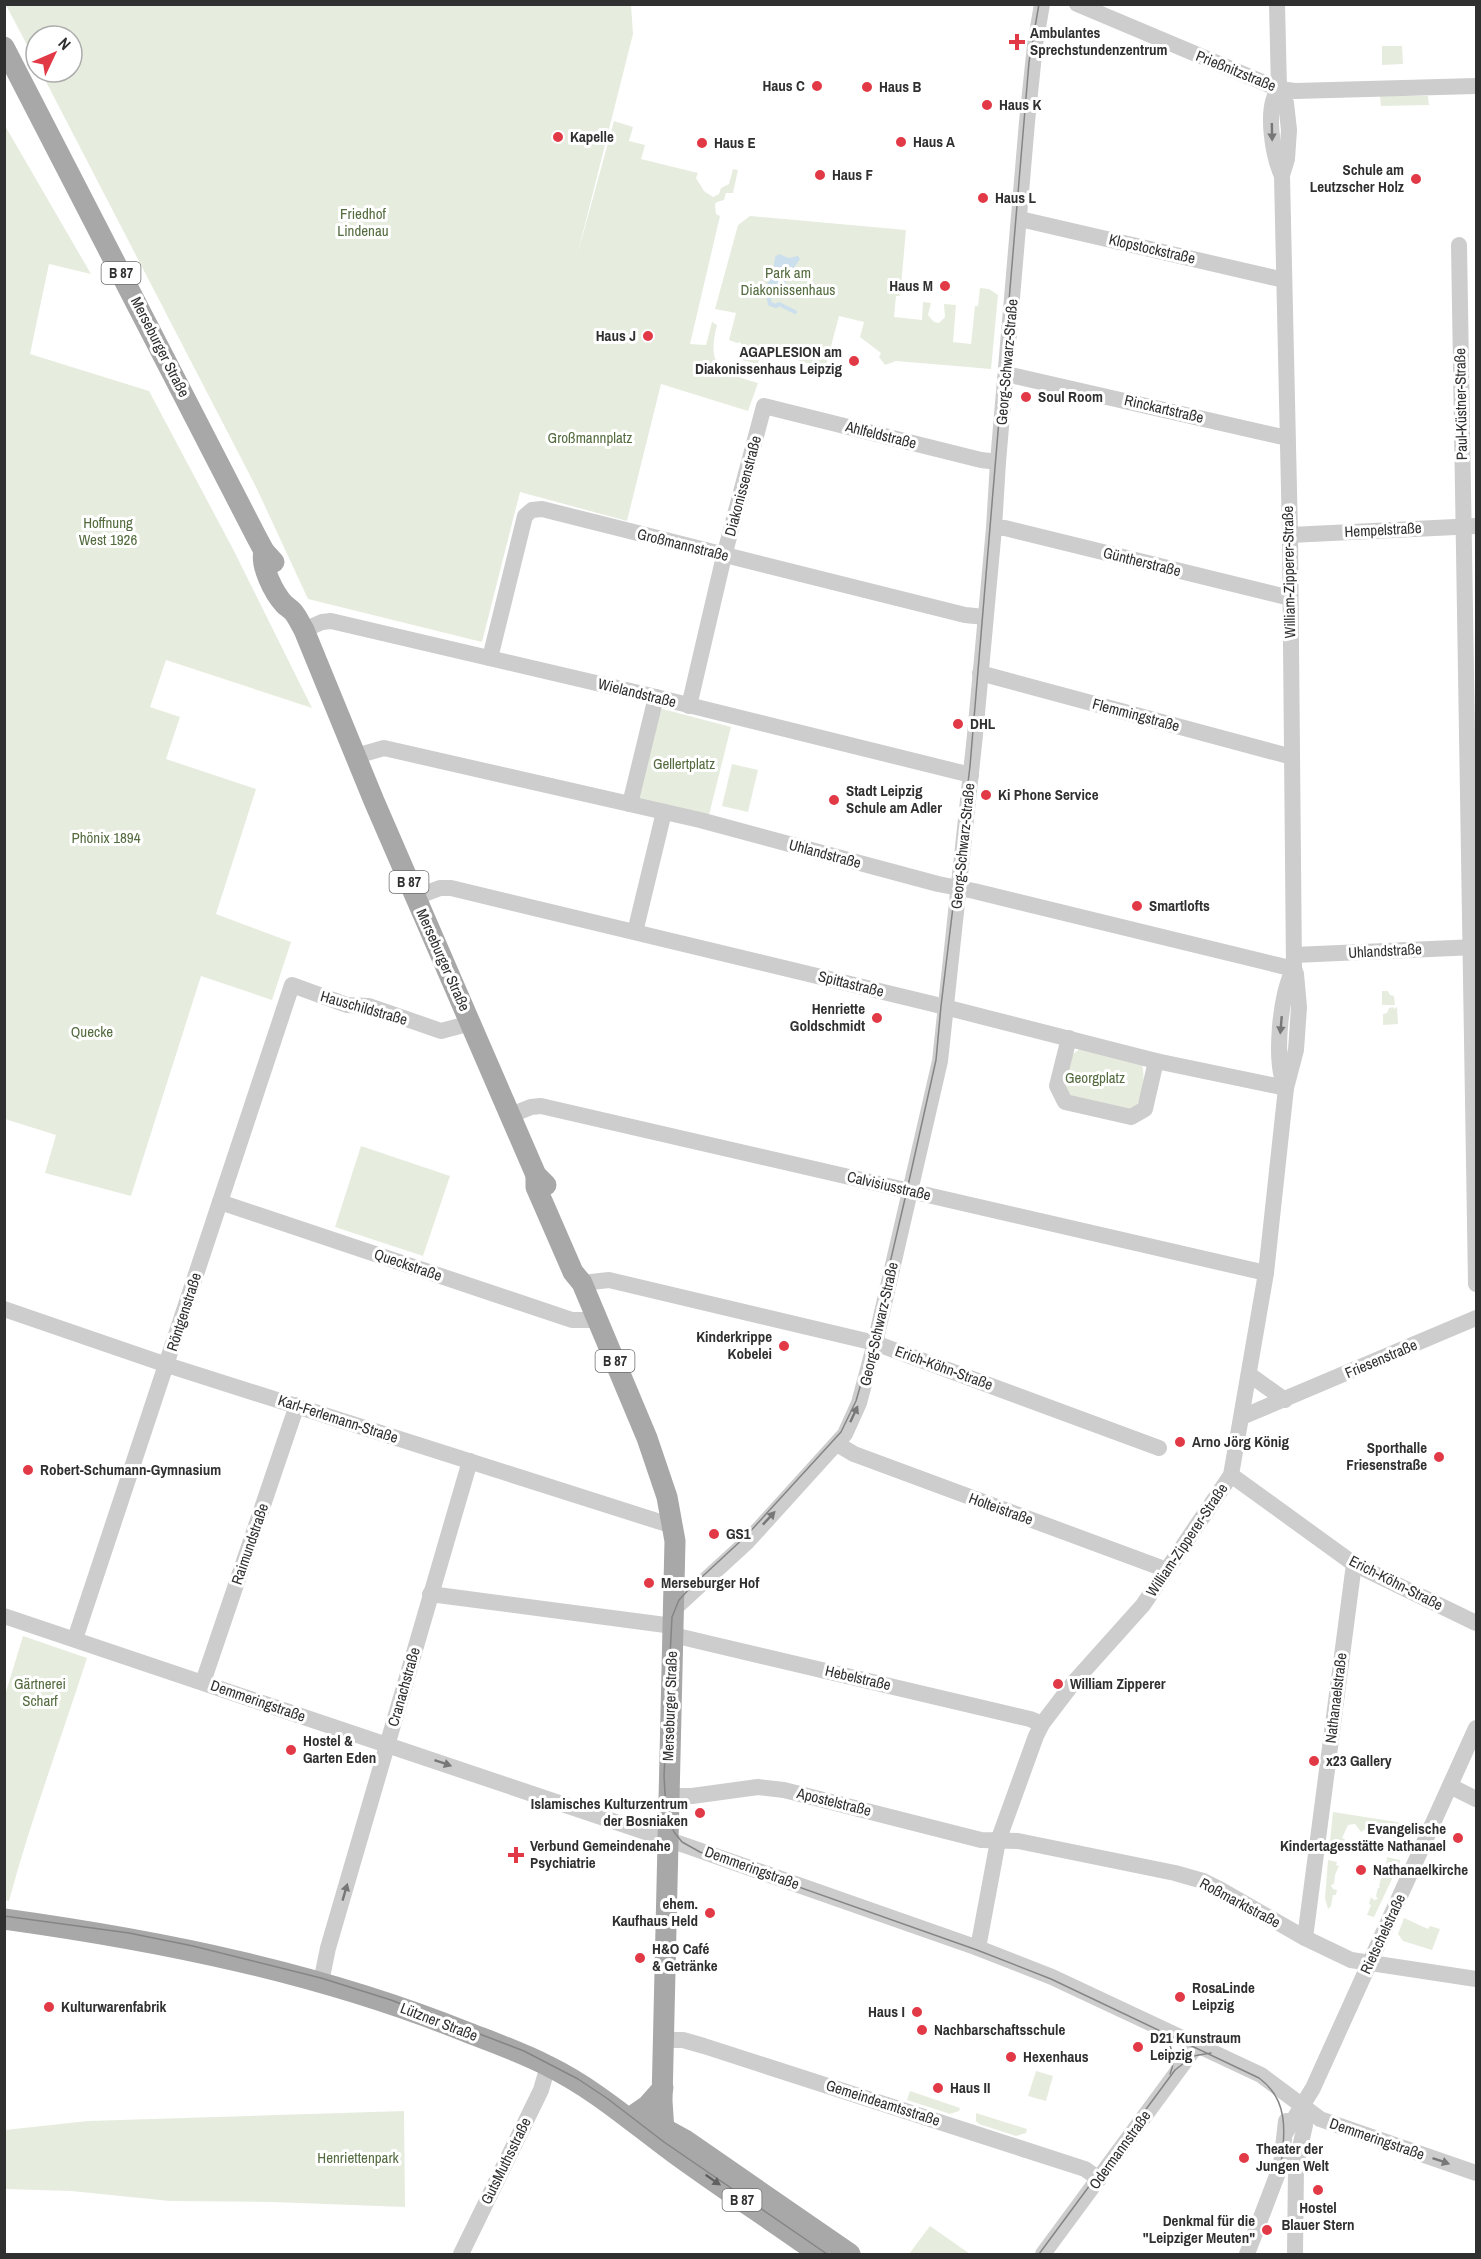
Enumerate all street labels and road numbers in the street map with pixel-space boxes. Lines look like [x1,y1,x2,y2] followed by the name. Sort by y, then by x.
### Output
[1193,45,1280,96] street label: Prießnitzstraße
[1107,228,1198,269] street label: Klopstockstraße
[102,262,140,284] road number: B 87
[126,293,195,401] street label: Merseburger Straße
[991,298,1022,426] street label: Georg-Schwarz-Straße
[1449,348,1472,460] street label: Paul-Küstner-Straße
[1122,389,1206,428] street label: Rinckartstraße
[842,415,919,454] street label: Ahlfeldstraße
[719,433,766,538] street label: Diakonissenstraße
[1277,505,1300,638] street label: William-Zipperer-Straße
[1344,517,1422,542] street label: Hempelstraße
[635,523,731,566] street label: Großmannstraße
[1101,542,1183,581] street label: Güntherstraße
[596,673,679,712] street label: Wielandstraße
[1090,693,1182,736] street label: Flemmingstraße
[945,782,980,910] street label: Georg-Schwarz-Straße
[787,834,864,873] street label: Uhlandstraße
[390,871,428,893] road number: B 87
[411,905,475,1014] street label: Merseburger Straße
[1348,938,1423,963] street label: Uhlandstraße
[816,965,886,1002] street label: Spittastraße
[318,985,410,1030] street label: Hauschildstraße
[845,1166,933,1205] street label: Calvisiusstraße
[371,1243,445,1286] street label: Queckstraße
[854,1260,903,1388] street label: Georg-Schwarz-Straße
[161,1270,206,1354] street label: Röntgenstraße
[1341,1334,1420,1383] street label: Friesenstraße
[892,1340,996,1395] street label: Erich-Köhn-Straße
[596,1350,634,1372] road number: B 87
[275,1389,401,1448] street label: Karl-Ferlemann-Straße
[1141,1479,1232,1601] street label: William-Zipperer-Straße
[966,1487,1036,1530] street label: Holteistraße
[226,1500,273,1587] street label: Raimundstraße
[1346,1550,1447,1615] street label: Erich-Köhn-Straße
[382,1645,425,1729] street label: Cranachstraße
[657,1650,682,1761] street label: Merseburger Straße
[1320,1651,1351,1744] street label: Nathanaelstraße
[823,1660,893,1695] street label: Hebelstraße
[208,1674,309,1727] street label: Demmeringstraße
[794,1782,874,1821] street label: Apostelstraße
[702,1841,802,1894] street label: Demmeringstraße
[1196,1872,1285,1933] street label: Roßmarktstraße
[1355,1890,1410,1977] street label: Rietschelstraße
[397,1997,481,2046] street label: Lützner Straße
[823,2074,943,2131] street label: Gemeindeamtsstraße
[1084,2106,1156,2193] street label: Odermannstraße
[1327,2112,1428,2165] street label: Demmeringstraße
[475,2114,536,2208] street label: GutsMuthsstraße
[722,2189,762,2211] road number: B 87

